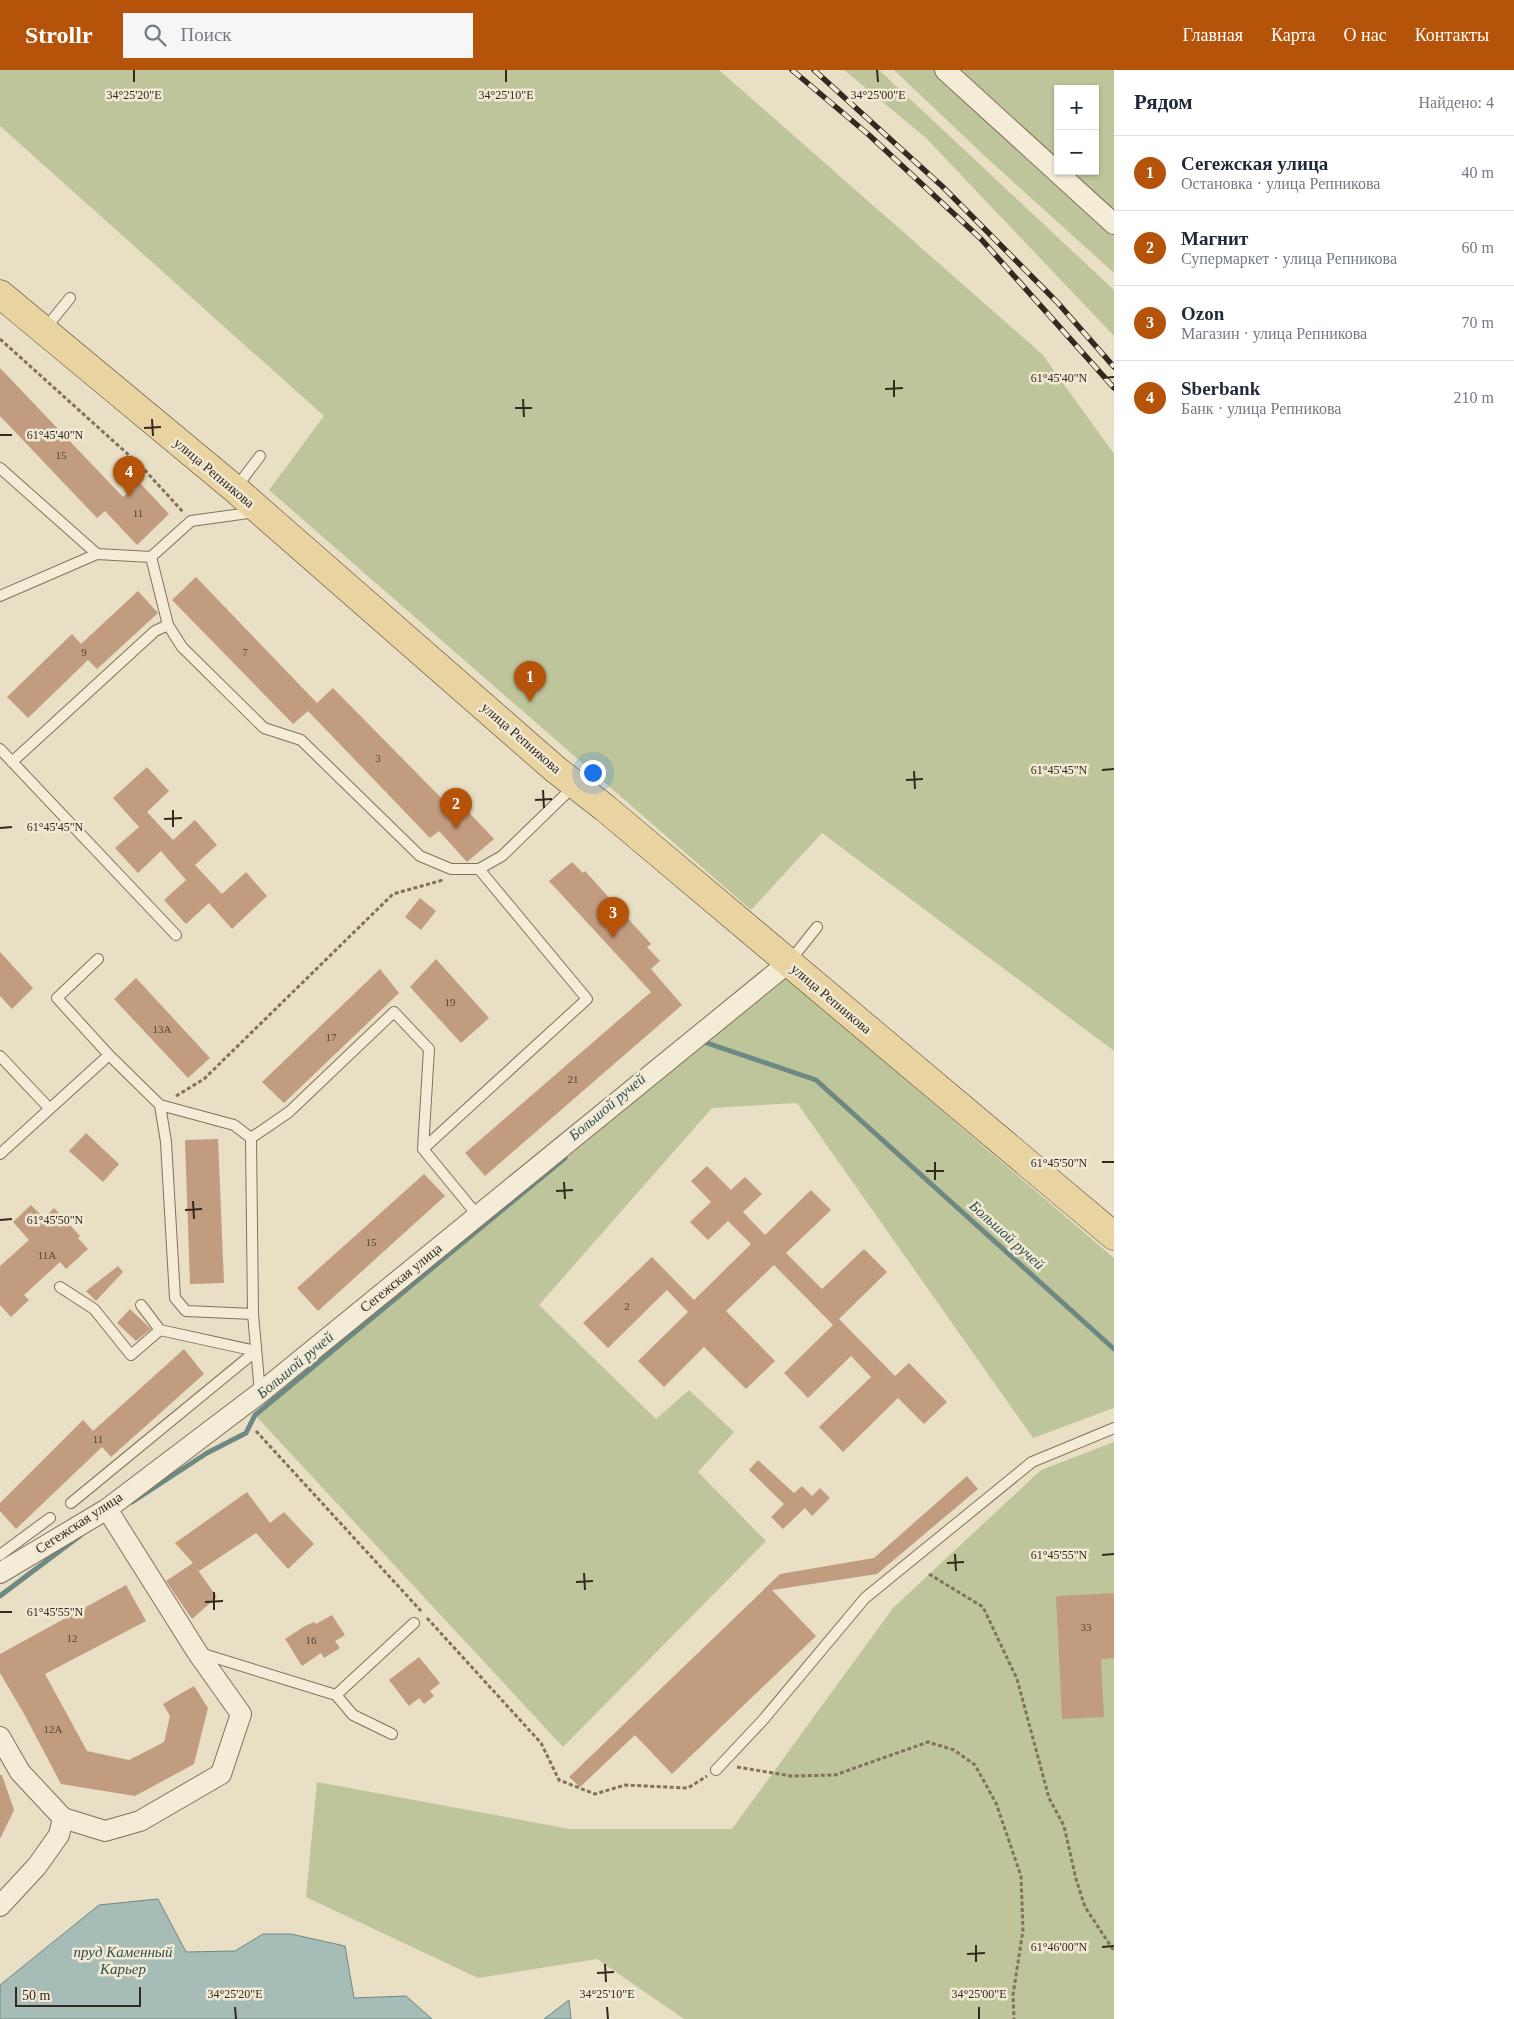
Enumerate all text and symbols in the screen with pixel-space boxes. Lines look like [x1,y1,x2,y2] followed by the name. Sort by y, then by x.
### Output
[123,13,473,58] search box
[141,21,169,49] icon: search
[25,22,93,48] text: Strollr
[181,24,232,45] text: Поиск
[1183,25,1243,45] text: Главная
[1271,25,1316,45] text: Карта
[1344,25,1387,45] text: О нас
[1415,25,1489,45] text: Контакты
[1054,85,1099,175] map controls
[1054,85,1099,130] button: +
[106,88,162,102] text: 34°25'20"E
[478,88,534,102] text: 34°25'10"E
[850,88,906,102] text: 34°25'00"E
[1134,90,1193,114] text: Рядом
[1419,94,1494,111] text: Найдено: 4
[1054,130,1099,175] button: −
[1181,153,1328,174] text: Сегежская улица
[1146,164,1154,181] text: 1
[1462,164,1494,181] text: 40 m
[1181,175,1380,192] text: Остановка · улица Репникова
[1181,228,1248,249] text: Магнит
[1146,239,1154,256] text: 2
[1462,239,1494,256] text: 60 m
[1181,250,1397,267] text: Супермаркет · улица Репникова
[1181,303,1224,324] text: Ozon
[1146,314,1154,331] text: 3
[1462,314,1494,331] text: 70 m
[1181,325,1367,342] text: Магазин · улица Репникова
[1031,371,1088,385] text: 61°45'40"N
[1181,378,1260,399] text: Sberbank
[1146,389,1154,406] text: 4
[1454,389,1494,406] text: 210 m
[1181,400,1341,417] text: Банк · улица Репникова
[27,428,84,442] text: 61°45'40"N
[171,435,258,511] street label: улица Репникова
[56,449,67,461] house number: 15
[113,456,145,497] pin: 4
[133,507,143,519] house number: 11
[81,646,87,658] house number: 9
[242,646,248,658] house number: 7
[514,661,546,702] pin: 1
[478,700,564,777] street label: улица Репникова
[375,752,381,764] house number: 3
[580,760,606,786] your location
[1031,763,1088,777] text: 61°45'45"N
[440,788,472,829] pin: 2
[27,820,84,834] text: 61°45'45"N
[597,897,629,938] pin: 3
[788,961,875,1037] street label: улица Репникова
[445,996,456,1008] house number: 19
[153,1023,172,1035] house number: 13А
[326,1031,337,1043] house number: 17
[565,1070,649,1144] water label: Большой ручей
[568,1073,579,1085] house number: 21
[1031,1156,1088,1170] text: 61°45'50"N
[966,1197,1048,1273] water label: Большой ручей
[27,1213,84,1227] text: 61°45'50"N
[366,1236,377,1248] house number: 15
[357,1240,445,1315] street label: Сегежская улица
[38,1249,56,1261] house number: 11А
[624,1300,630,1312] house number: 2
[253,1328,337,1402] water label: Большой ручей
[93,1433,103,1445] house number: 11
[33,1489,126,1557] street label: Сегежская улица
[1031,1548,1088,1562] text: 61°45'55"N
[27,1605,84,1619] text: 61°45'55"N
[1081,1621,1092,1633] house number: 33
[67,1632,78,1644] house number: 12
[306,1634,317,1646] house number: 16
[44,1723,63,1735] house number: 12А
[1031,1940,1088,1954] text: 61°46'00"N
[74,1944,173,1977] water label: пруд Каменный Карьер
[15,1984,141,2007] scale bar
[207,1987,263,2001] text: 34°25'20"E
[579,1987,635,2001] text: 34°25'10"E
[951,1987,1007,2001] text: 34°25'00"E
[22,1988,50,2003] text: 50 m

